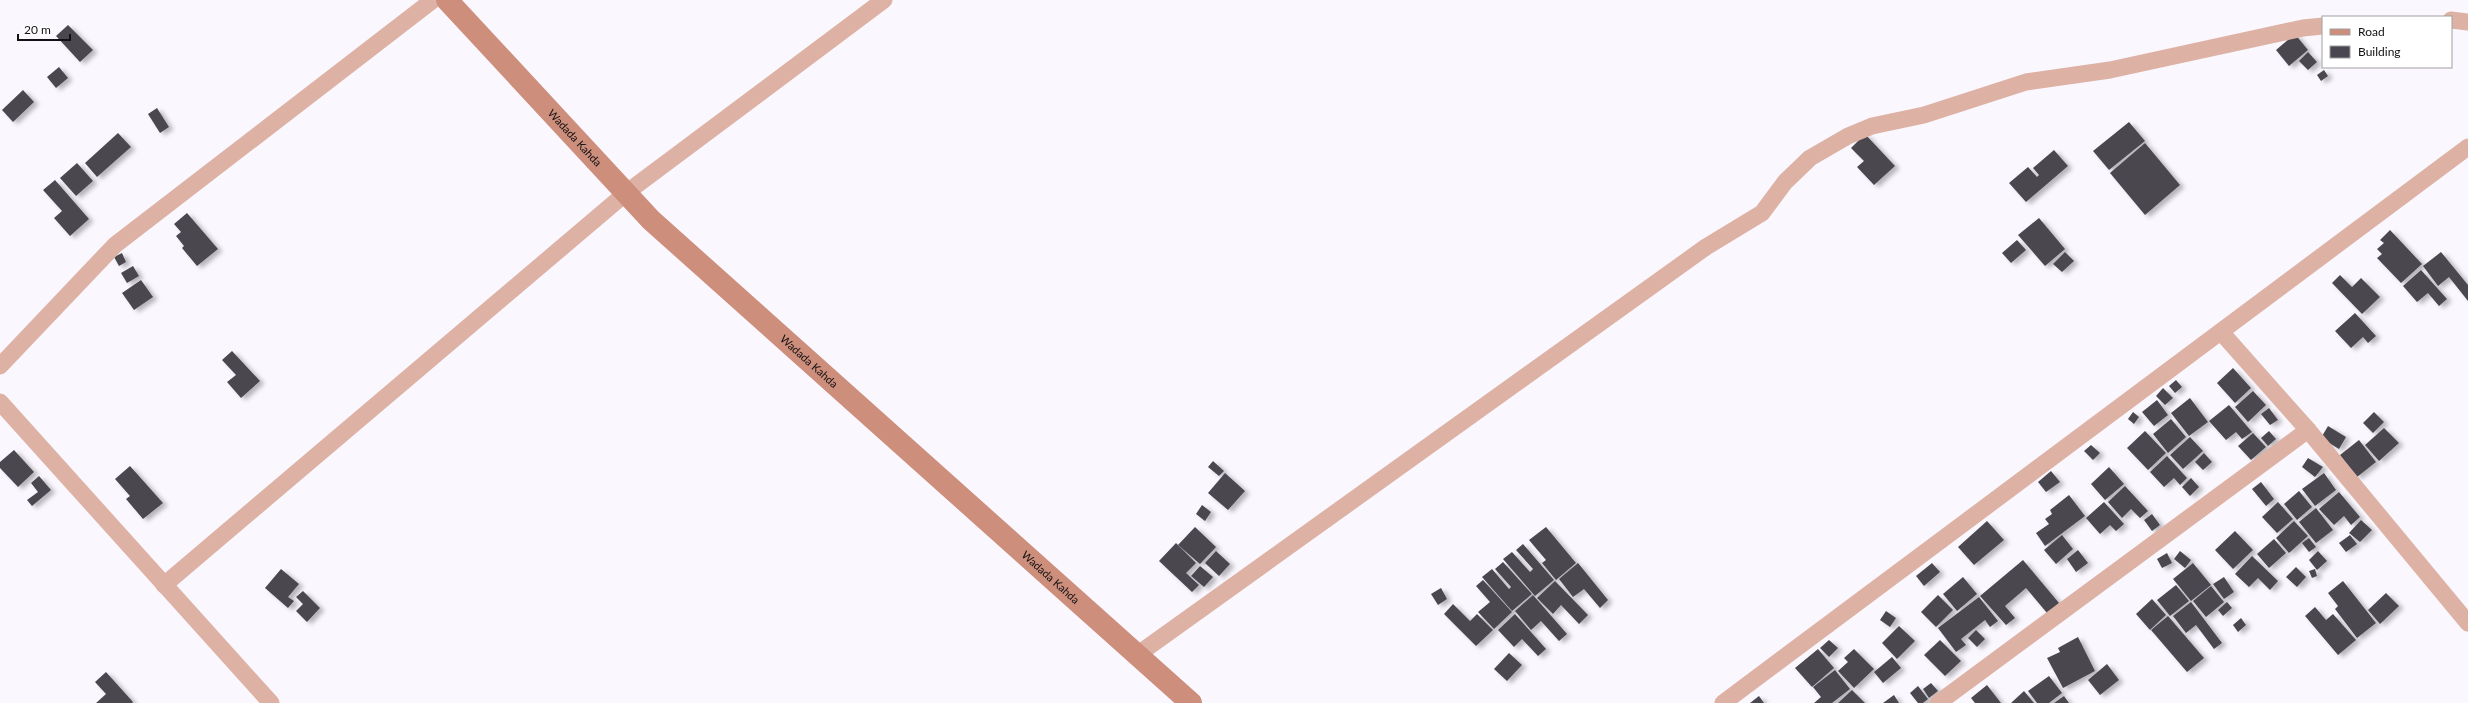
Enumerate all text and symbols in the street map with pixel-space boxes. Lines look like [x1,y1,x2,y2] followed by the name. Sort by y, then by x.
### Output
[18,16,70,42] scale bar
[2322,16,2452,68] legend
[24,22,51,37] text: 20 m
[2358,24,2385,39] text: Road
[2358,44,2401,59] text: Building
[546,106,605,169] street label: Wadada Kahda
[778,332,841,390] street label: Wadada Kahda
[1019,548,1082,606] street label: Wadada Kahda

